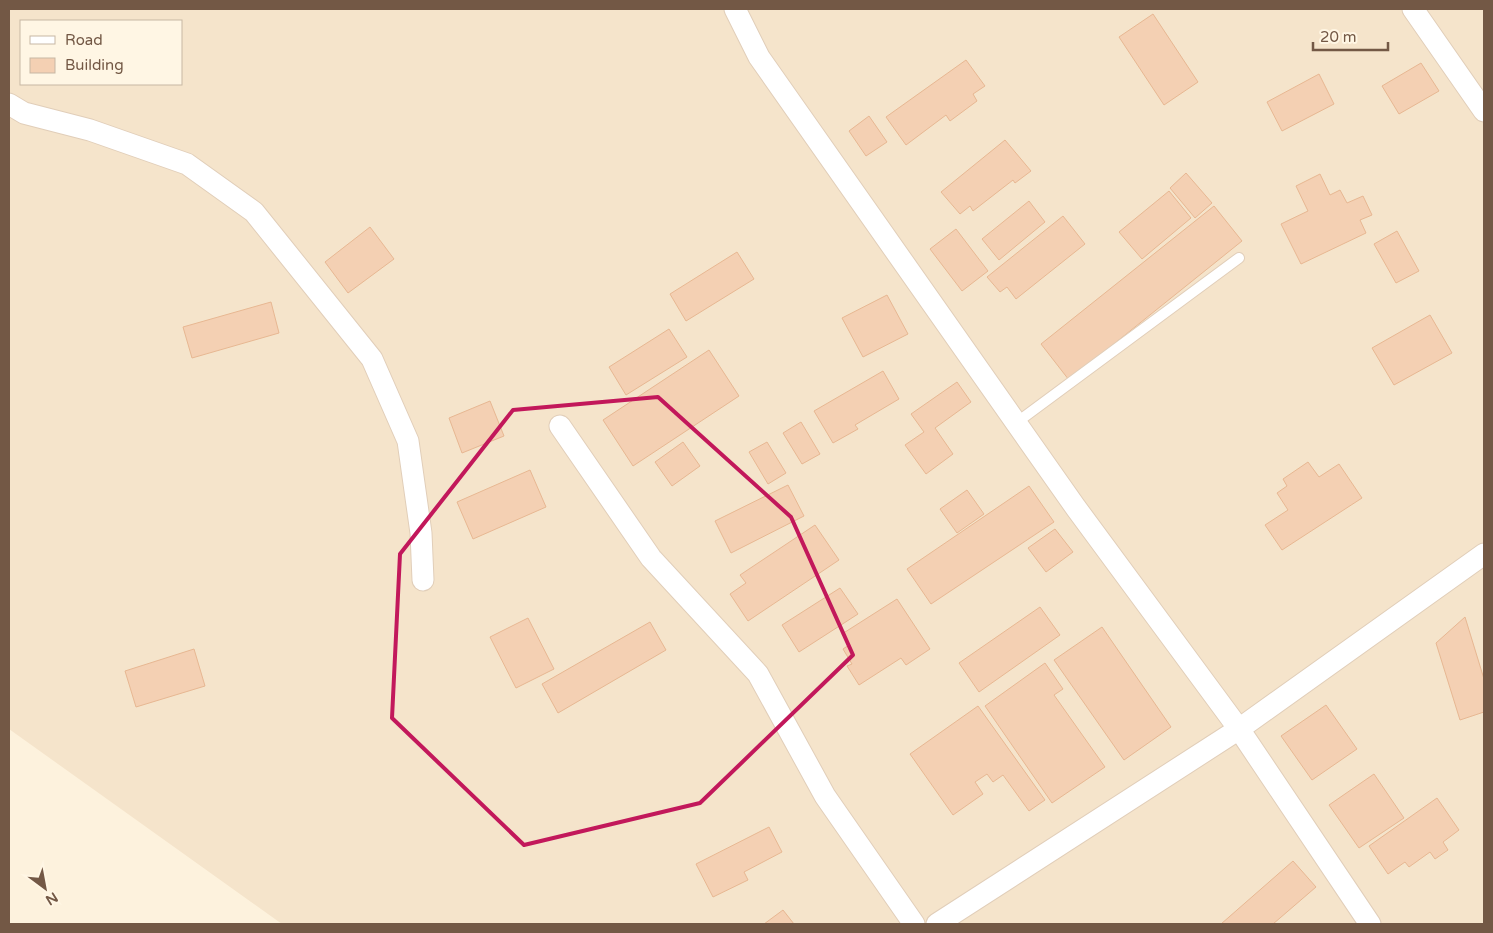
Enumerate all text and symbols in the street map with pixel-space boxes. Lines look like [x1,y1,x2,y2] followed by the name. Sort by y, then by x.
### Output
[20,20,182,85] legend
[1313,20,1388,52] scale bar
[1320,28,1357,46] text: 20 m
[65,31,103,49] text: Road
[65,56,124,74] text: Building
[20,863,70,913] north arrow
[42,888,61,909] text: N

